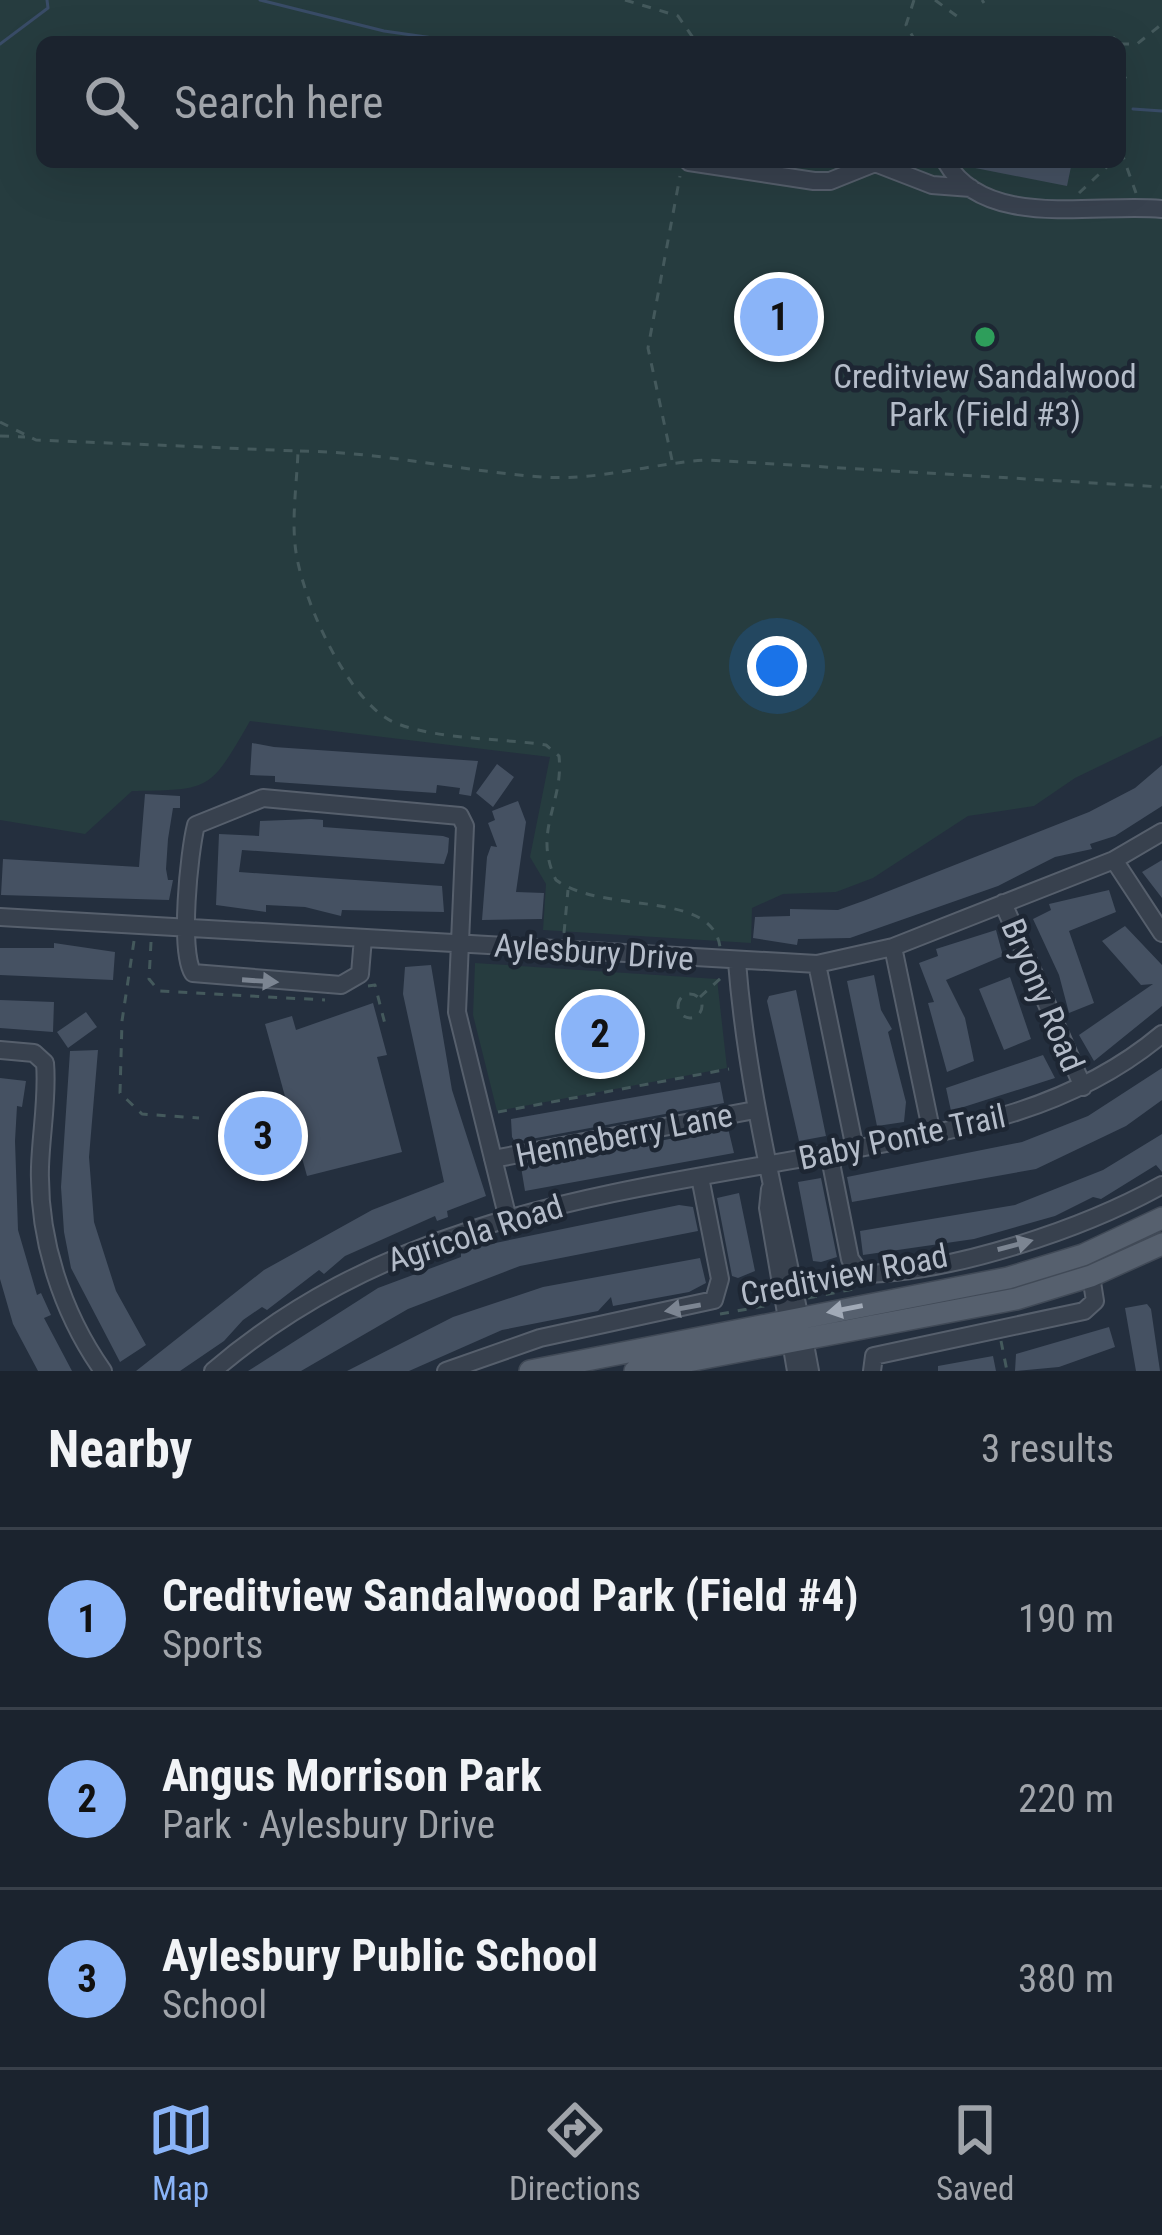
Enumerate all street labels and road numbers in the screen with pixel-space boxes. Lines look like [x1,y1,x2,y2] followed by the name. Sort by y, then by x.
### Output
[993,913,1093,1077] street label: Bryony Road
[493,926,695,978] street label: Aylesbury Drive
[512,1095,736,1175] street label: Henneberry Lane
[795,1096,1009,1178] street label: Baby Ponte Trail
[382,1186,568,1280] street label: Agricola Road
[737,1236,951,1314] street label: Creditview Road

